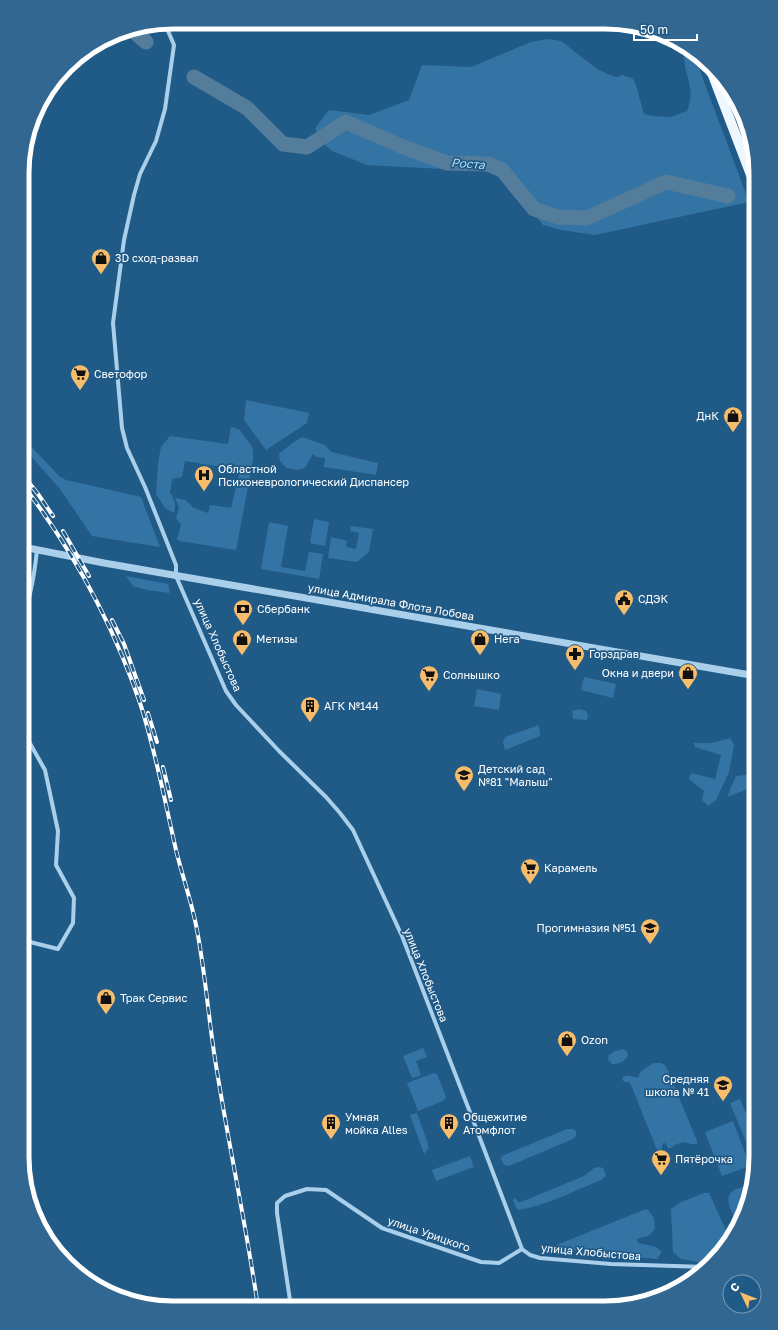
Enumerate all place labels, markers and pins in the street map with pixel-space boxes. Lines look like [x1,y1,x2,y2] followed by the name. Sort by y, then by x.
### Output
[90,247,112,275] shop icon: 3D сход-развал
[115,251,199,264] place label: 3D сход-развал
[69,363,91,391] supermarket icon: Светофор
[94,367,148,380] place label: Светофор
[722,405,744,433] shop icon: ДнК
[697,409,719,422] place label: ДнК
[218,462,409,488] place label: Областной Психоневрологический Диспансер
[193,464,215,492] hospital icon: Областной Психоневрологический Диспансер
[613,588,635,616] public building icon: СДЭК
[638,592,669,605] place label: СДЭК
[232,598,254,626] bank icon: Сбербанк
[257,602,311,615] place label: Сбербанк
[231,628,253,656] shop icon: Метизы
[469,628,491,656] shop icon: Нега
[256,632,298,645] place label: Метизы
[494,632,520,645] place label: Нега
[564,643,586,671] pharmacy icon: Горздрав
[589,647,639,660] place label: Горздрав
[677,662,699,690] shop icon: Окна и двери
[418,664,440,692] supermarket icon: Солнышко
[602,666,674,679] place label: Окна и двери
[443,668,500,681] place label: Солнышко
[299,695,321,723] building icon: АГК №144
[324,699,379,712] place label: АГК №144
[478,762,552,788] place label: Детский сад №81 "Малыш"
[453,764,475,792] school or university icon: Детский сад №81 "Малыш"
[519,857,541,885] supermarket icon: Карамель
[544,861,597,874] place label: Карамель
[639,917,661,945] school or university icon: Прогимназия №51
[537,921,636,934] place label: Прогимназия №51
[95,987,117,1015] shop icon: Трак Сервис
[120,991,187,1004] place label: Трак Сервис
[556,1029,578,1057] shop icon: Ozon
[581,1033,608,1046] place label: Ozon
[645,1072,709,1098] place label: Средняя школа № 41
[712,1074,734,1102] school or university icon: Средняя школа № 41
[345,1110,408,1136] place label: Умная мойка Alles
[463,1110,527,1136] place label: Общежитие Атомфлот
[320,1112,342,1140] building icon: Умная мойка Alles
[438,1112,460,1140] building icon: Общежитие Атомфлот
[650,1148,672,1176] supermarket icon: Пятёрочка
[675,1152,733,1165] place label: Пятёрочка

